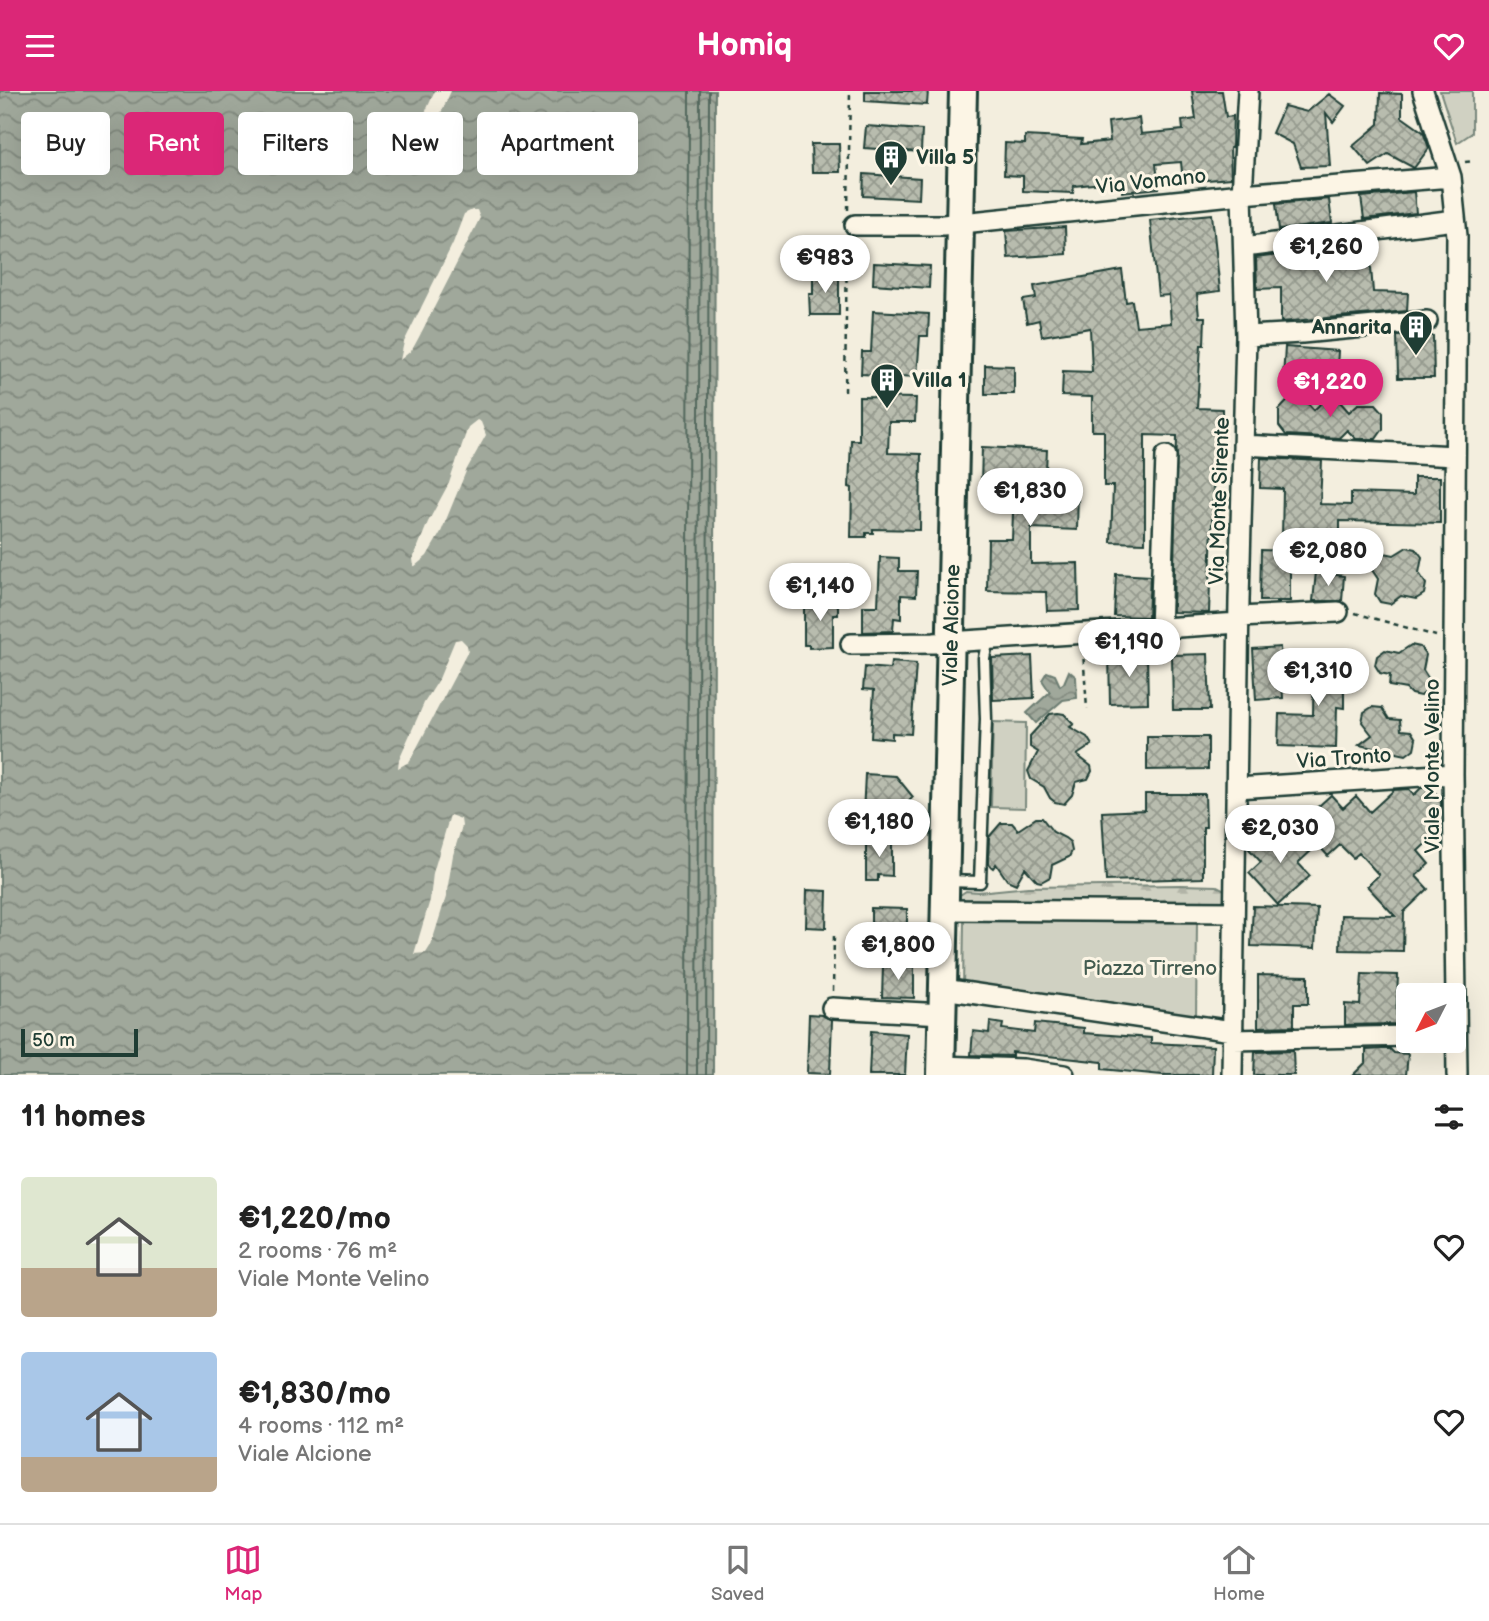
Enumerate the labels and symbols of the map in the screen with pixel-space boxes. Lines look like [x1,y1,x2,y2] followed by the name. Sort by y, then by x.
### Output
[872,138,910,187] building icon: Villa 5
[916,145,974,170] place label: Villa 5
[1094,163,1208,200] street label: Via Vomano
[1269,225,1383,284] pin: €1,260
[784,235,866,295] pin: €983
[1397,308,1435,357] building icon: Annarita
[1311,315,1392,340] place label: Annarita
[1273,359,1387,419] pin: €1,220
[868,361,906,410] building icon: Villa 1
[912,368,967,393] place label: Villa 1
[1204,417,1235,586] street label: Via Monte Sirente
[973,469,1087,528] pin: €1,830
[1271,529,1385,588] pin: €2,080
[763,563,877,623] pin: €1,140
[938,564,965,686] street label: Viale Alcione
[1072,619,1186,679] pin: €1,190
[1261,649,1375,708] pin: €1,310
[1420,679,1445,853] street label: Viale Monte Velino
[1296,743,1392,774] street label: Via Tronto
[822,799,936,859] pin: €1,180
[1223,805,1337,865] pin: €2,030
[841,923,955,982] pin: €1,800
[1083,956,1217,981] park label: Piazza Tirreno
[1396,983,1466,1053] north arrow
[21,1026,138,1058] scale bar

